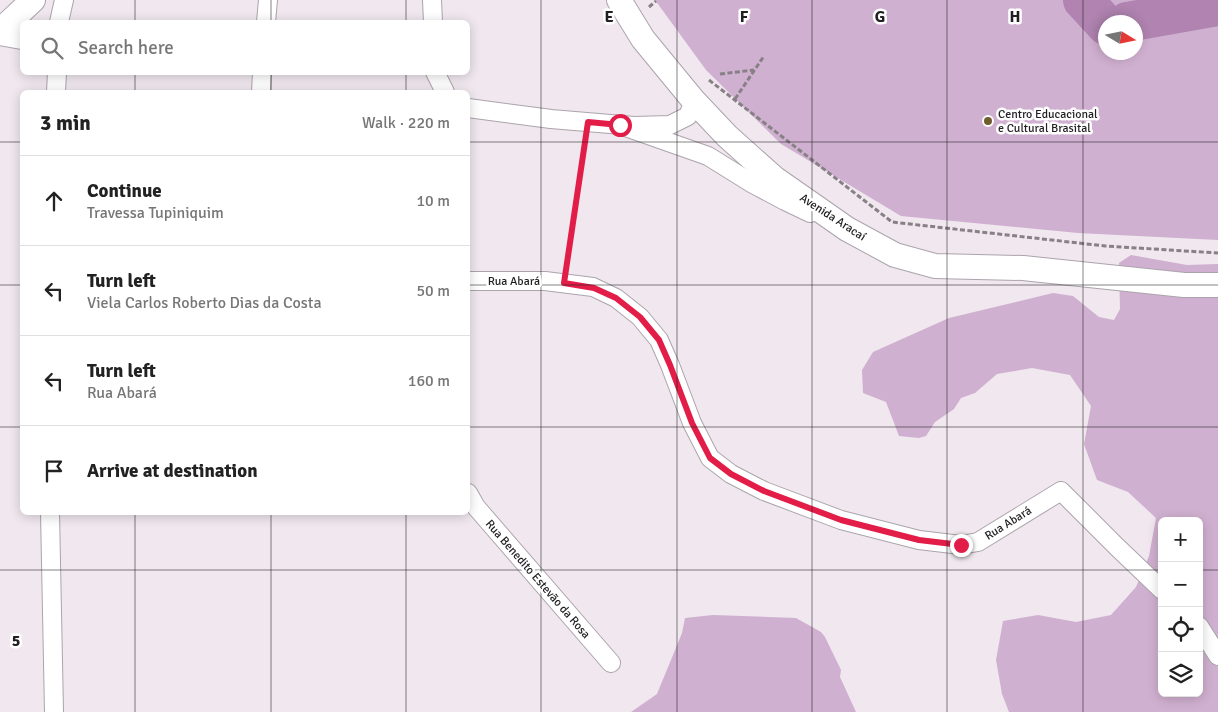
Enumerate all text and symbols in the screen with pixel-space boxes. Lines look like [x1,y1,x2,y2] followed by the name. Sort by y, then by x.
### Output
[604,7,614,27] text: E
[740,7,749,27] text: F
[875,7,885,27] text: G
[1010,7,1020,27] text: H
[1098,15,1143,60] north arrow
[20,20,470,75] search box
[38,34,66,62] icon: search
[78,36,174,60] text: Search here
[998,107,1098,136] place label: Centro Educacional e Cultural Brasital
[40,110,91,136] text: 3 min
[362,113,450,133] text: Walk · 220 m
[609,114,632,137] route start
[982,115,994,127] marker: Centro Educacional e Cultural Brasital
[87,179,162,203] text: Continue
[40,187,68,215] icon: ahead
[797,190,869,245] street label: Avenida Aracaí
[416,191,450,211] text: 10 m
[87,203,224,223] text: Travessa Tupiniquim
[87,269,156,293] text: Turn left
[488,274,540,289] street label: Rua Abará
[40,277,68,305] icon: left
[416,281,450,301] text: 50 m
[87,293,322,313] text: Viela Carlos Roberto Dias da Costa
[87,359,156,383] text: Turn left
[40,367,68,395] icon: left
[408,371,450,391] text: 160 m
[87,383,157,403] text: Rua Abará
[40,457,68,485] icon: arrive
[87,459,258,483] text: Arrive at destination
[982,503,1034,544] street label: Rua Abará
[482,517,593,642] street label: Rua Benedito Estevão da Rosa
[1158,517,1203,697] map controls
[1158,517,1203,562] button: +
[950,534,973,557] route end
[1158,562,1203,607] button: −
[1158,607,1203,652] button: locate
[12,631,20,651] text: 5
[1158,652,1203,697] button: layers

